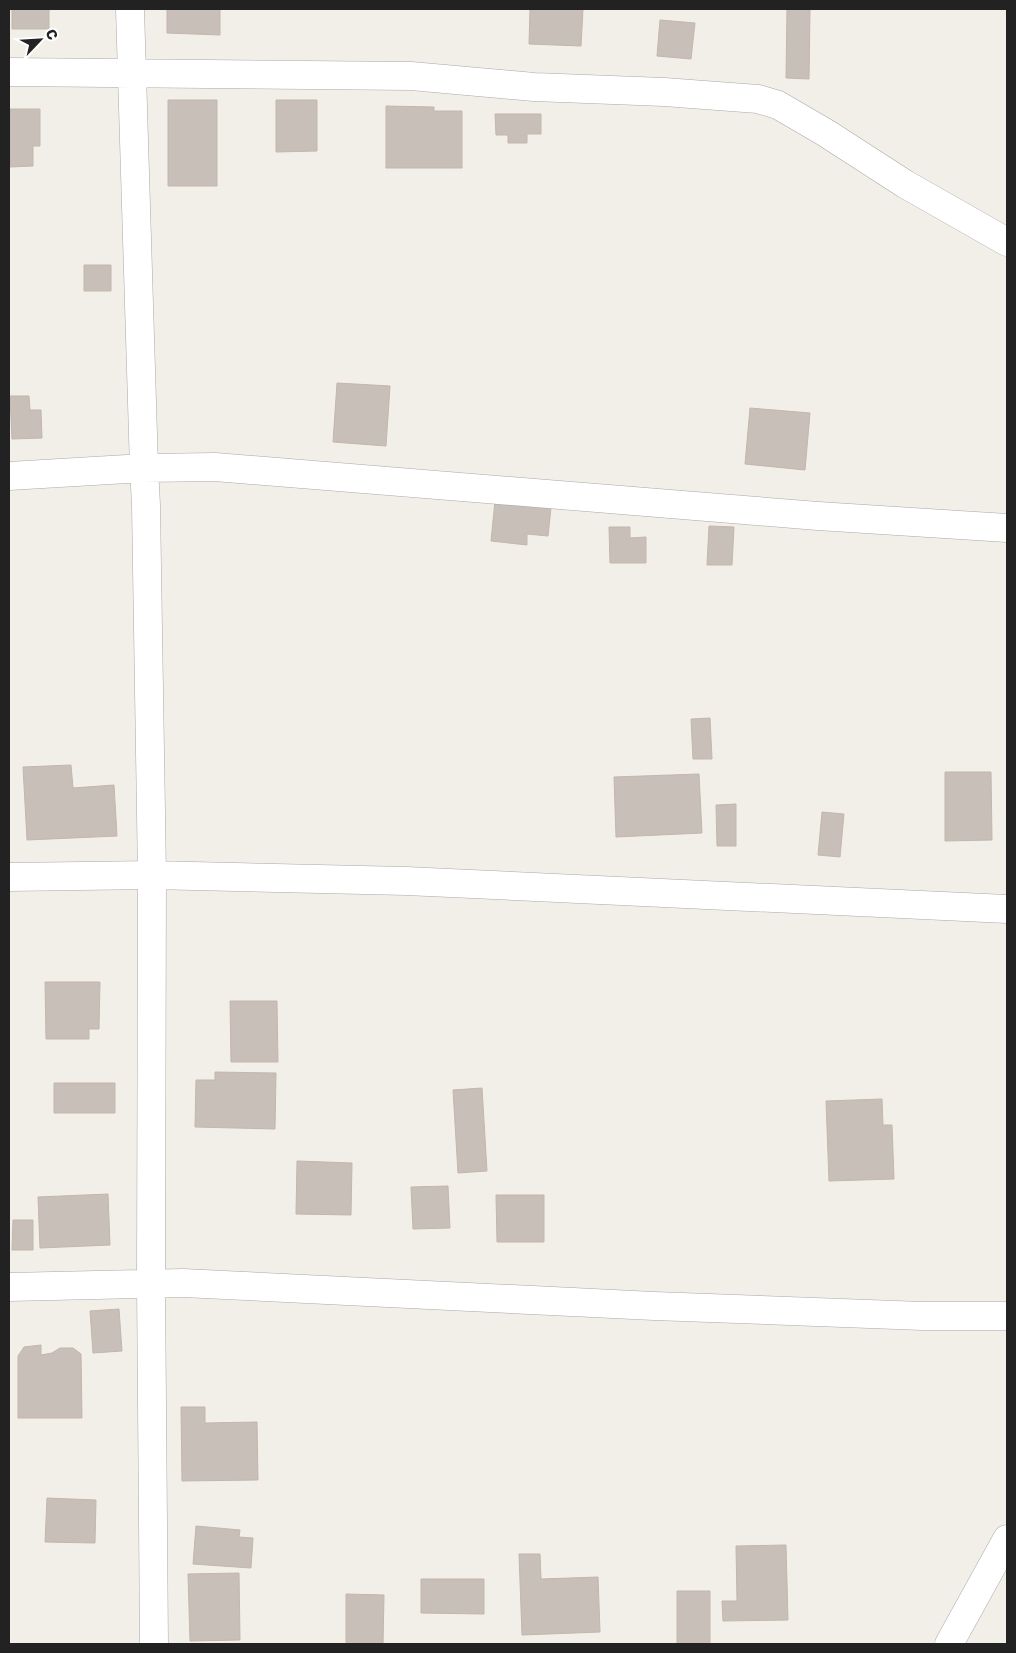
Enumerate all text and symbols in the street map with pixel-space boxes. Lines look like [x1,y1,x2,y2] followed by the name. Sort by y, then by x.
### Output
[15,15,65,65] north arrow
[42,26,62,42] text: С

